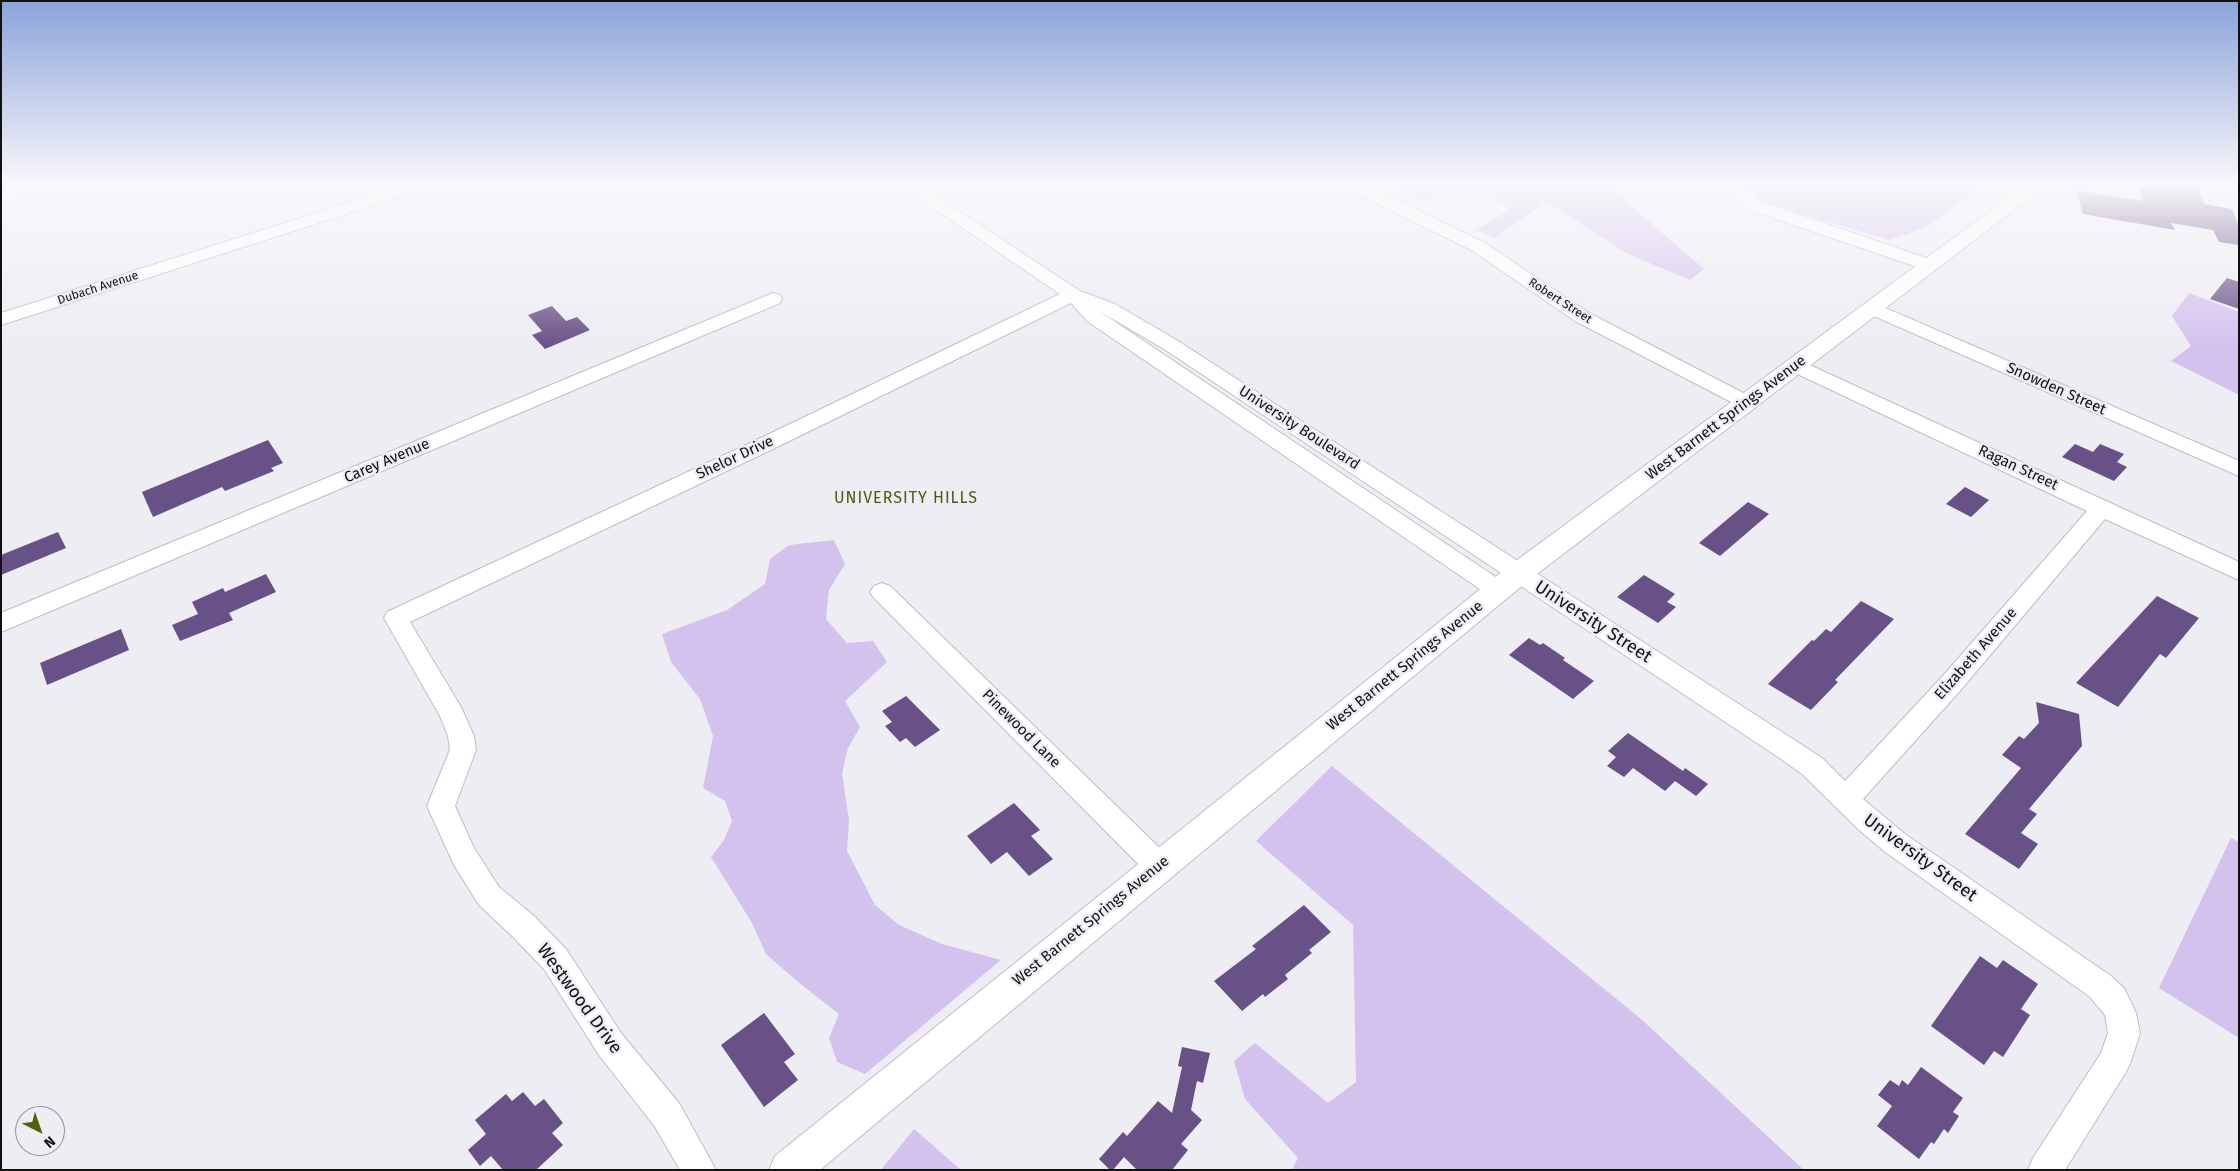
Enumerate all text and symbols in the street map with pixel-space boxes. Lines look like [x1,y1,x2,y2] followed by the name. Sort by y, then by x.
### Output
[56,268,140,308] street label: Dubach Avenue
[1526,275,1594,327] street label: Robert Street
[1642,352,1810,484] street label: West Barnett Springs Avenue
[2003,359,2109,419] street label: Snowden Street
[1235,382,1363,474] street label: University Boulevard
[694,432,776,484] street label: Shelor Drive
[342,435,432,487] street label: Carey Avenue
[1975,442,2061,494] street label: Ragan Street
[832,489,980,509] district label: UNIVERSITY HILLS
[1530,576,1656,668] street label: University Street
[1323,597,1487,735] street label: West Barnett Springs Avenue
[1931,604,2021,704] street label: Elizabeth Avenue
[978,686,1064,772] street label: Pinewood Lane
[1859,810,1981,906] street label: University Street
[1009,852,1173,990] street label: West Barnett Springs Avenue
[532,940,626,1058] street label: Westwood Drive
[15,1106,65,1156] north arrow
[40,1132,59,1151] text: N

